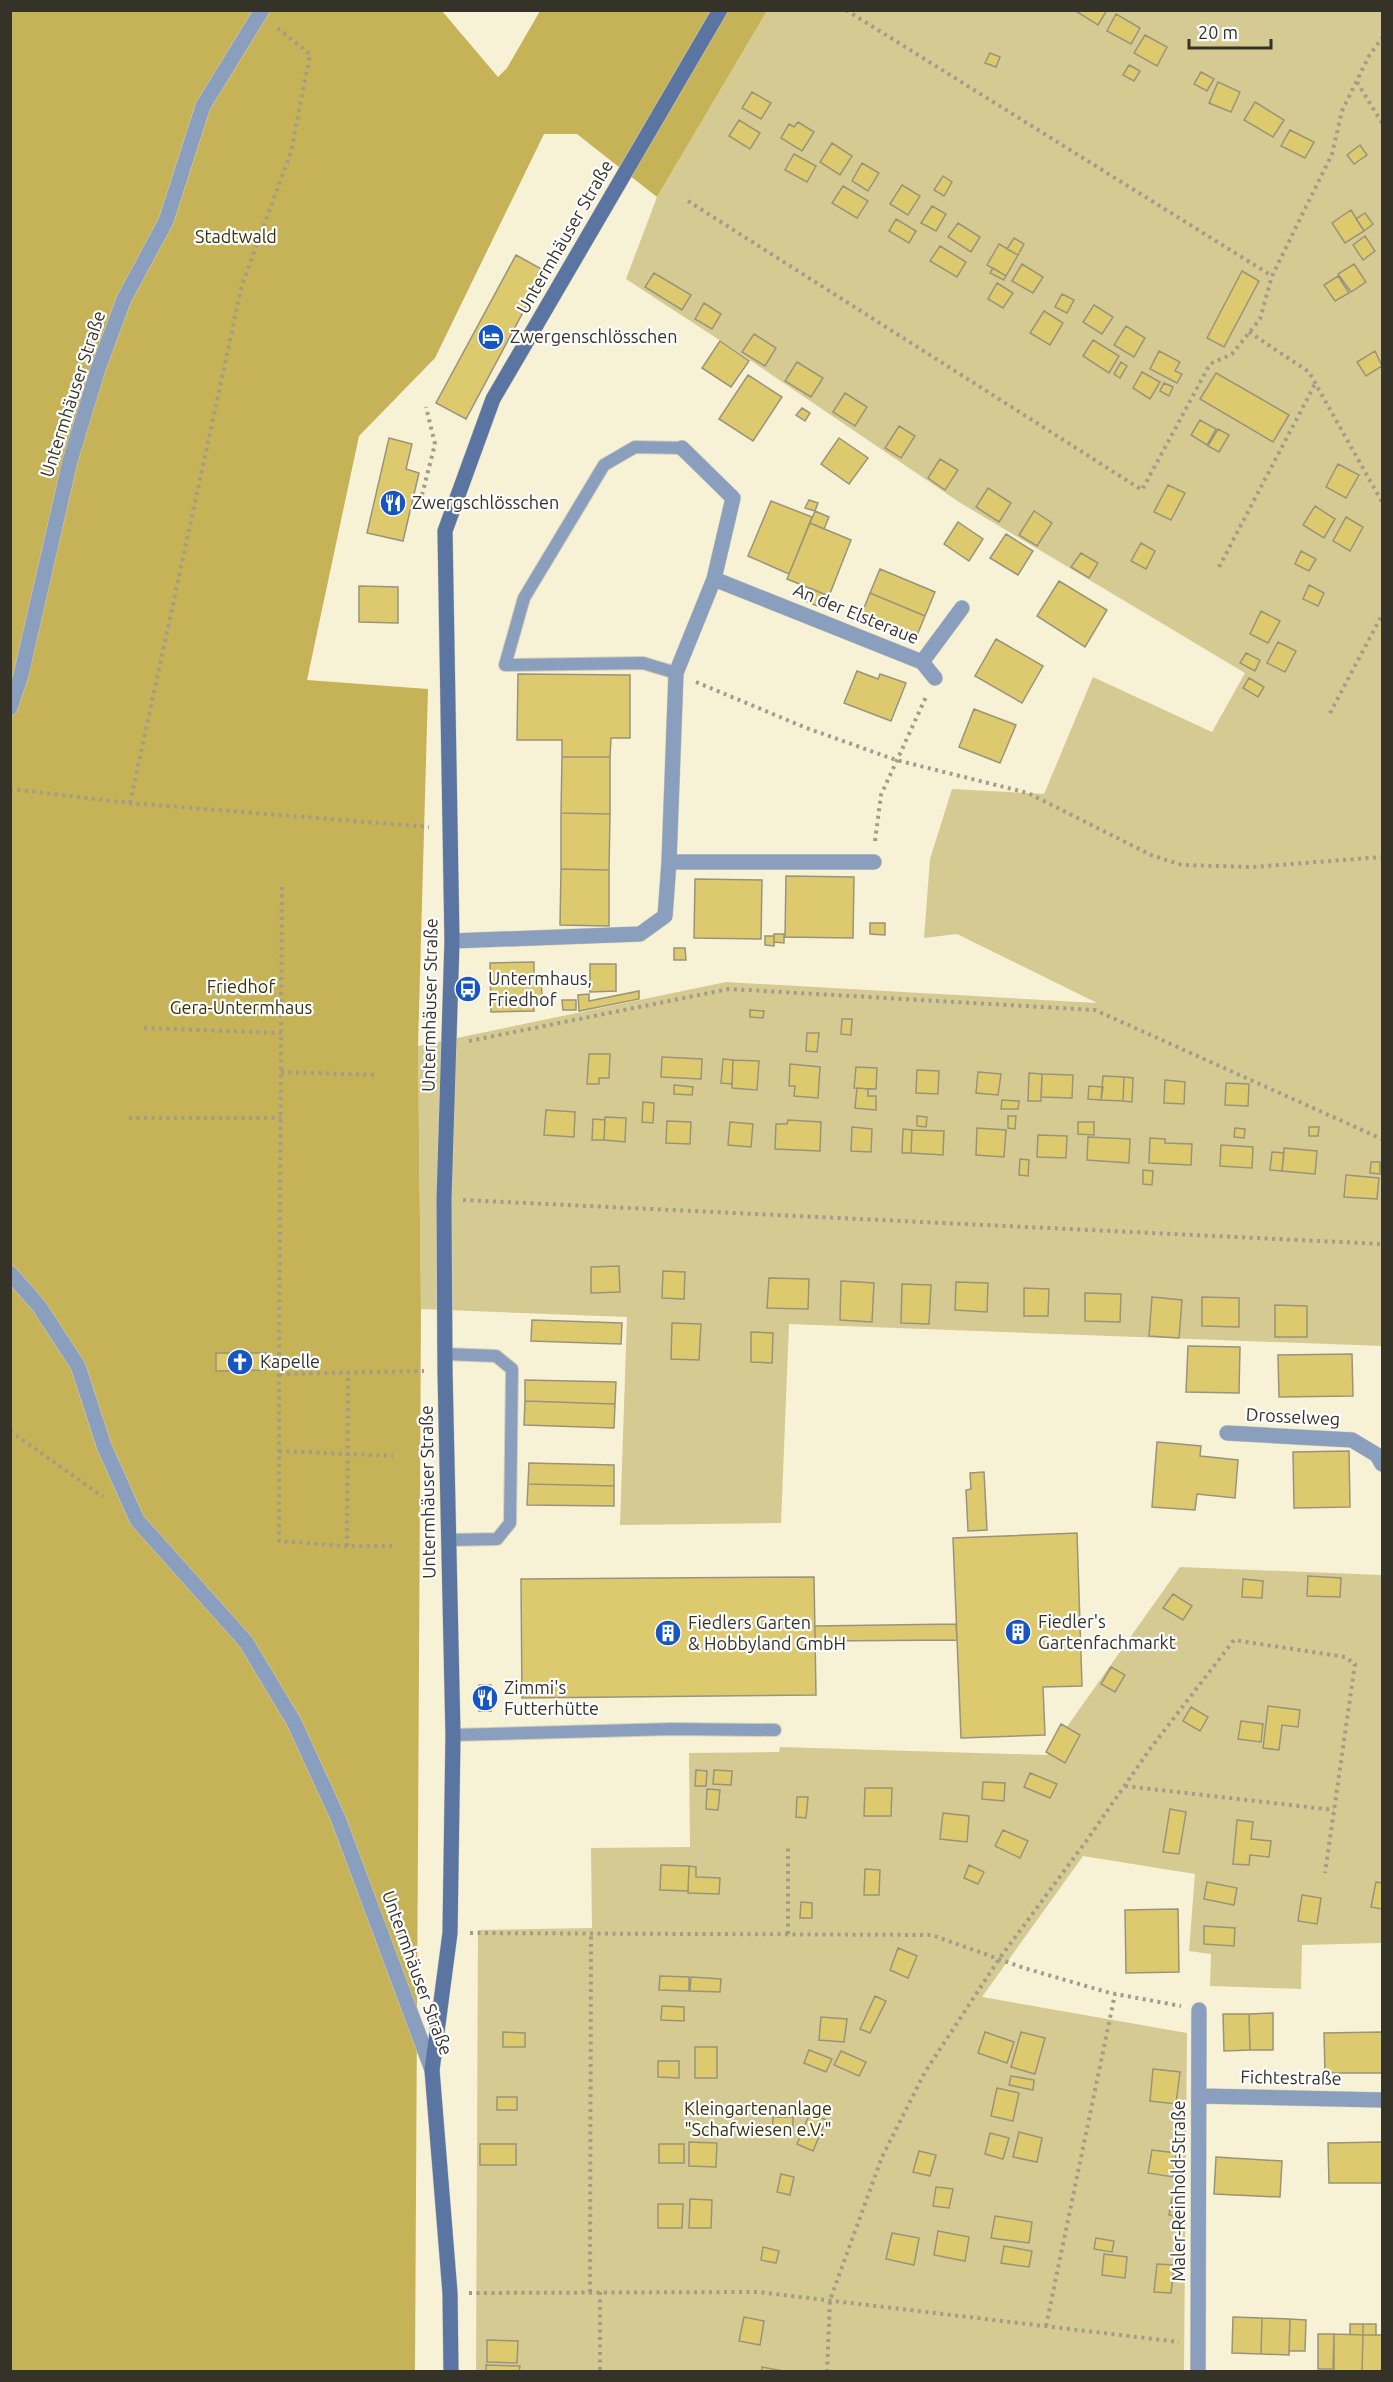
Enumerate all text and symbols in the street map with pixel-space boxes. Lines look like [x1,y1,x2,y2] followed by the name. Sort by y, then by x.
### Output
[1189,12,1272,50] scale bar
[1198,22,1238,42] text: 20 m
[512,156,616,317] street label: Untermhäuser Straße
[195,226,277,246] park label: Stadtwald
[36,308,108,479] street label: Untermhäuser Straße
[476,322,506,352] hotel icon: Zwergenschlösschen
[510,326,677,346] place label: Zwergenschlösschen
[378,488,408,518] restaurant icon: Zwergschlösschen
[412,492,559,512] place label: Zwergschlösschen
[791,579,922,647] street label: An der Elsteraue
[417,918,441,1092] street label: Untermhäuser Straße
[488,968,592,1009] place label: Untermhaus, Friedhof
[453,974,483,1004] bus stop icon: Untermhaus, Friedhof
[170,976,313,1017] park label: Friedhof Gera-Untermhaus
[225,1347,255,1377] church icon: Kapelle
[260,1351,320,1371] place label: Kapelle
[1245,1404,1341,1428] street label: Drosselweg
[415,1405,439,1579] street label: Untermhäuser Straße
[1038,1611,1176,1652] place label: Fiedler's Gartenfachmarkt
[688,1612,846,1653] place label: Fiedlers Garten & Hobbyland GmbH
[1003,1617,1033,1647] building icon: Fiedler's Gartenfachmarkt
[653,1618,683,1648] building icon: Fiedlers Garten & Hobbyland GmbH
[504,1677,599,1718] place label: Zimmi's Futterhütte
[470,1683,500,1713] restaurant icon: Zimmi's Futterhütte
[379,1888,457,2058] street label: Untermhäuser Straße
[1240,2066,1342,2088] street label: Fichtestraße
[684,2098,832,2139] park label: Kleingartenanlage "Schafwiesen e.V."
[1168,2100,1188,2282] street label: Maler-Reinhold-Straße

